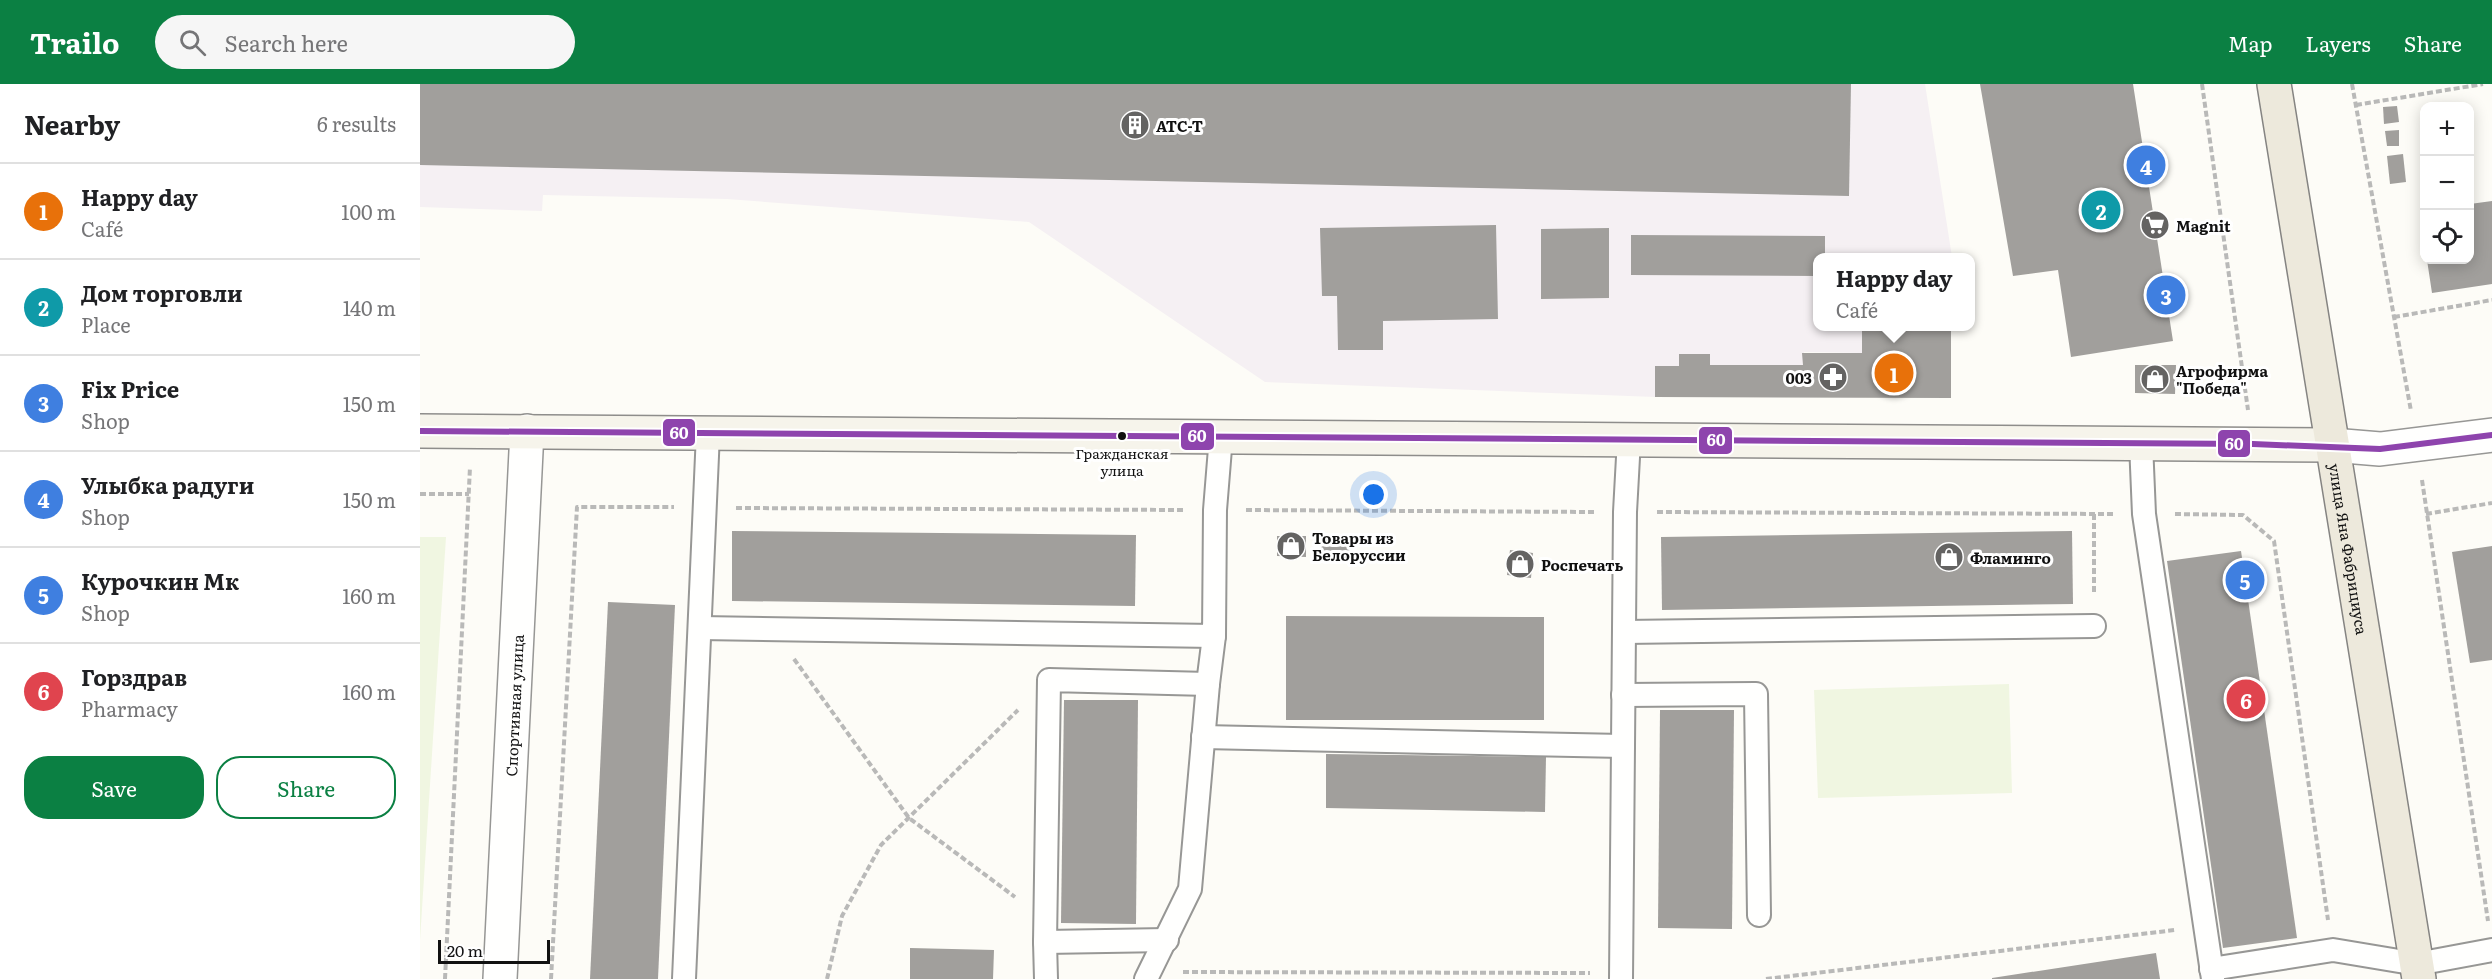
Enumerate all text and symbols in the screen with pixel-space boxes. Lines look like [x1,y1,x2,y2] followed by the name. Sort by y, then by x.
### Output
[155,15,575,69] search box
[30,21,119,63] text: Trailo
[176,26,209,59] icon: search
[224,26,348,59] text: Search here
[2228,27,2273,58] text: Map
[2306,27,2371,58] text: Layers
[2404,27,2462,58] text: Share
[2420,102,2474,264] map controls
[2420,102,2474,156] button: +
[24,104,120,143] text: Nearby
[317,108,396,138] text: 6 results
[1119,109,1151,141] building icon: ATC-T
[1156,114,1203,137] place label: ATC-T
[2126,142,2166,188] pin: 4
[2420,156,2474,210] button: −
[81,180,198,213] text: Happy day
[2082,188,2120,232] pin: 2
[39,196,48,226] text: 1
[341,196,396,226] text: 100 m
[2139,209,2171,241] supermarket icon: Magnit
[2420,210,2474,264] button: locate
[81,213,123,243] text: Café
[2176,214,2231,237] place label: Magnit
[1813,253,1975,331] popup
[1836,261,1952,294] text: Happy day
[2146,272,2186,318] pin: 3
[81,276,243,309] text: Дом торговли
[38,292,49,322] text: 2
[343,292,396,322] text: 140 m
[1836,294,1878,324] text: Café
[81,309,131,339] text: Place
[1874,350,1914,396] pin: 1
[2176,359,2268,399] place label: Агрофирма "Победа"
[1817,361,1849,393] pharmacy icon: 003
[2139,363,2171,395] shop icon: Агрофирма "Победа"
[1785,366,1812,389] place label: 003
[81,372,179,405] text: Fix Price
[38,388,49,418] text: 3
[343,388,396,418] text: 150 m
[81,405,130,435] text: Shop
[662,418,696,447] line badge: 60
[669,420,689,444] text: 60
[1180,422,1215,451] line badge: 60
[1187,423,1207,447] text: 60
[1698,426,1733,455] line badge: 60
[1706,427,1726,451] text: 60
[2217,429,2251,458] line badge: 60
[1116,430,1128,442] marker: Гражданская улица
[2224,431,2244,455] text: 60
[1076,443,1169,480] place label: Гражданская улица
[2324,462,2375,637] street label: улица Яна Фабрициуса
[81,468,254,501] text: Улыбка радуги
[1359,480,1388,509] your location
[37,484,50,514] text: 4
[343,484,396,514] text: 150 m
[81,501,130,531] text: Shop
[1312,526,1406,566] place label: Товары из Белоруссии
[1275,530,1307,562] shop icon: Товары из Белоруссии
[1933,541,1965,573] shop icon: Фламинго
[1970,546,2051,569] place label: Фламинго
[1504,548,1536,580] shop icon: Роспечать
[1541,553,1624,576] place label: Роспечать
[2226,558,2264,602] pin: 5
[81,564,239,597] text: Курочкин Мк
[38,580,49,610] text: 5
[342,580,396,610] text: 160 m
[81,597,130,627] text: Shop
[498,633,529,777] street label: Спортивная улица
[81,660,187,693] text: Горздрав
[38,676,49,706] text: 6
[342,676,396,706] text: 160 m
[2226,676,2266,722] pin: 6
[81,693,178,723] text: Pharmacy
[24,756,204,819] button: Save
[216,756,396,819] button: Share
[438,937,550,964] scale bar
[447,938,483,962] text: 20 m

